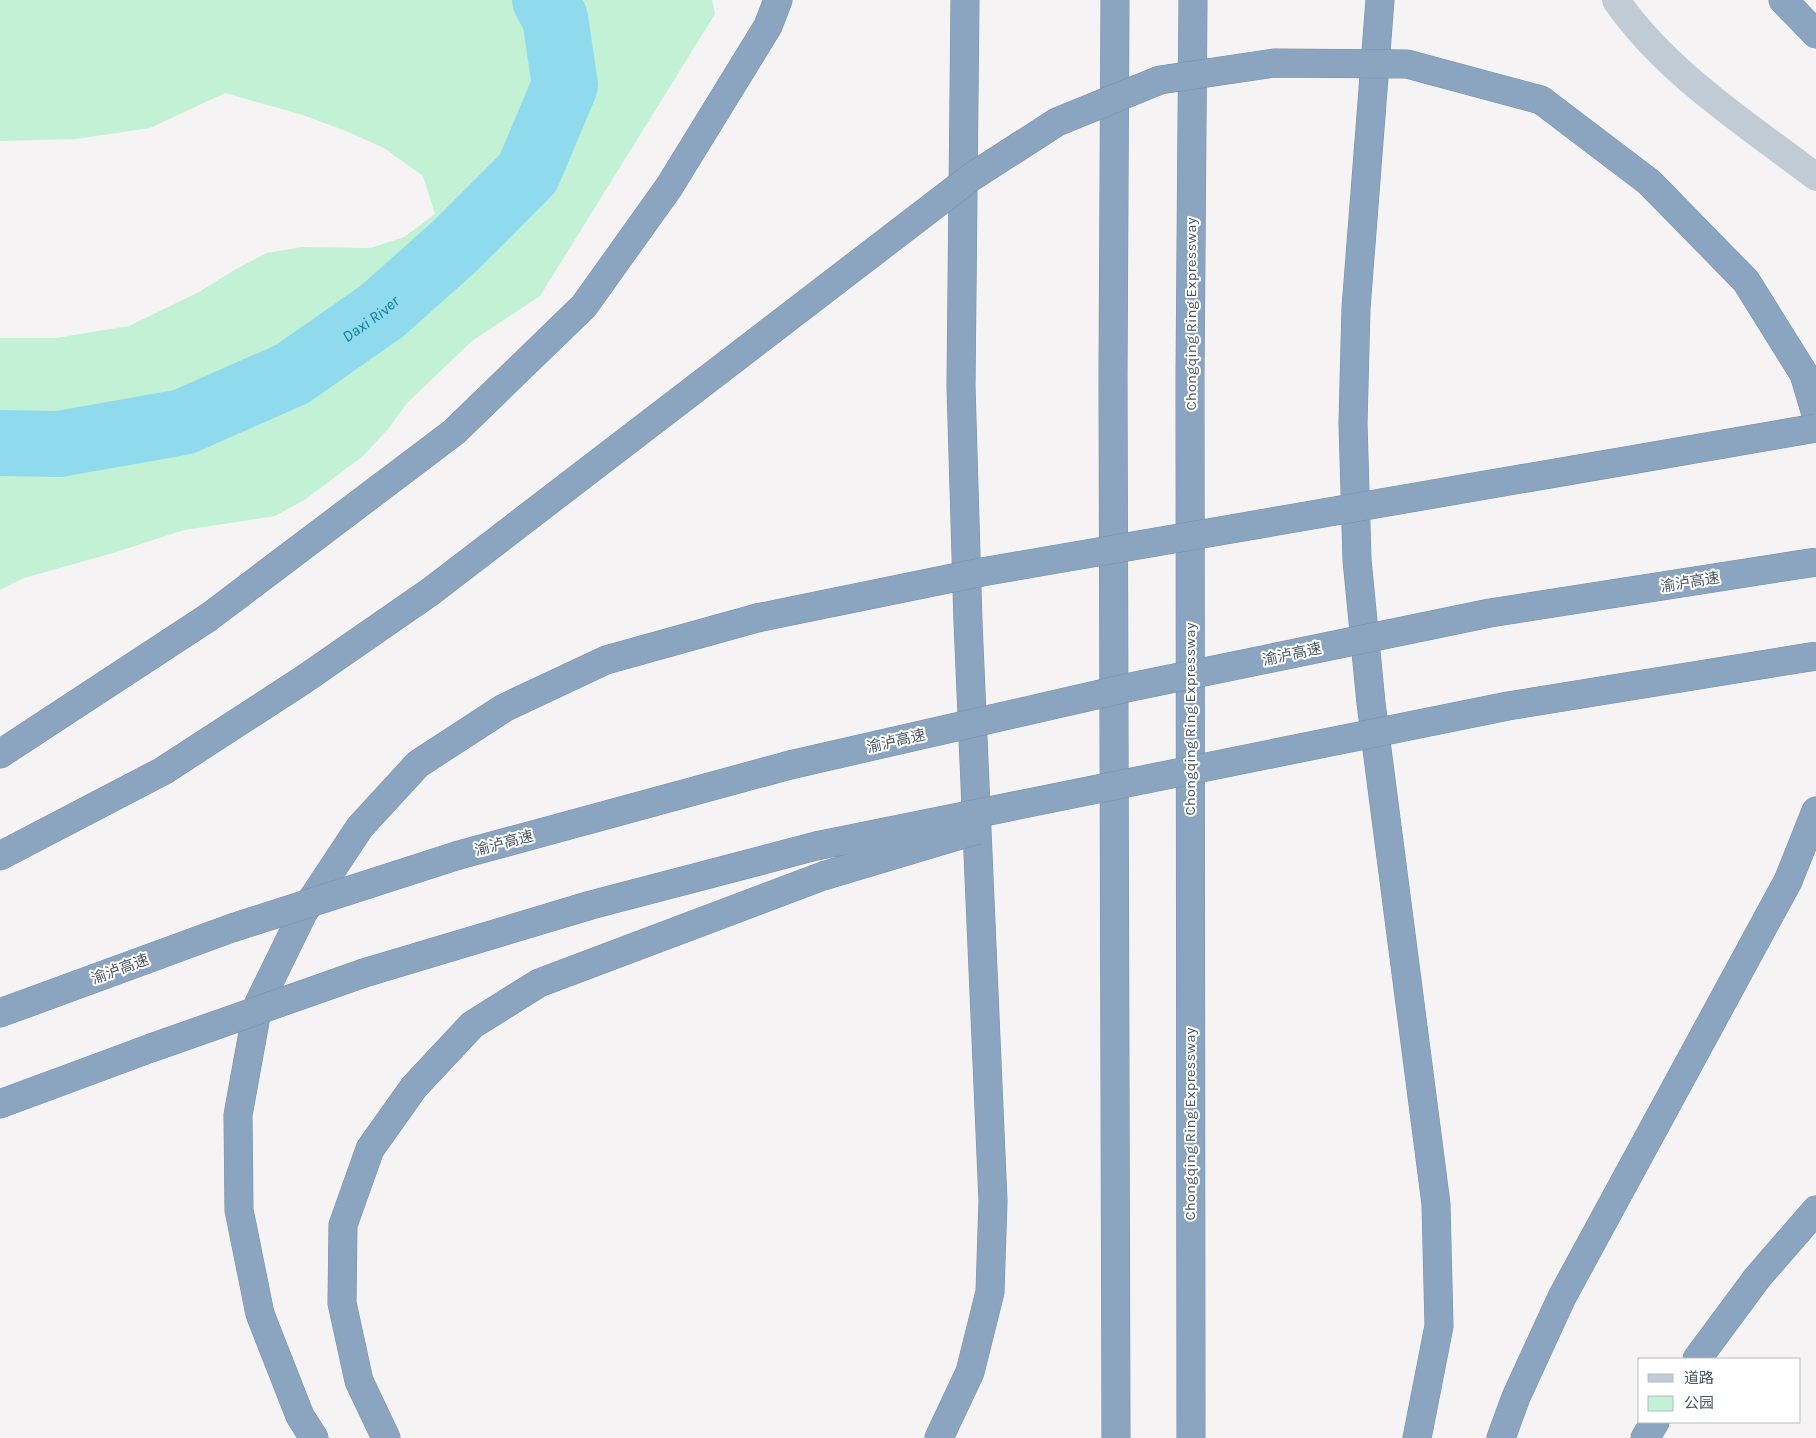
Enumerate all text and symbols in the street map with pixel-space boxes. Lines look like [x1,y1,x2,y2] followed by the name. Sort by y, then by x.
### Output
[1182,218,1200,410] street label: Chongqing Ring Expressway
[338,291,403,346] water label: Daxi River
[1659,568,1721,596] street label: 渝泸高速
[1181,623,1199,815] street label: Chongqing Ring Expressway
[1261,639,1323,669] street label: 渝泸高速
[865,725,927,757] street label: 渝泸高速
[473,827,535,859] street label: 渝泸高速
[89,950,151,988] street label: 渝泸高速
[1181,1028,1199,1220] street label: Chongqing Ring Expressway
[1638,1358,1801,1423] legend
[1684,1369,1714,1387] text: 道路
[1684,1394,1714,1412] text: 公园

